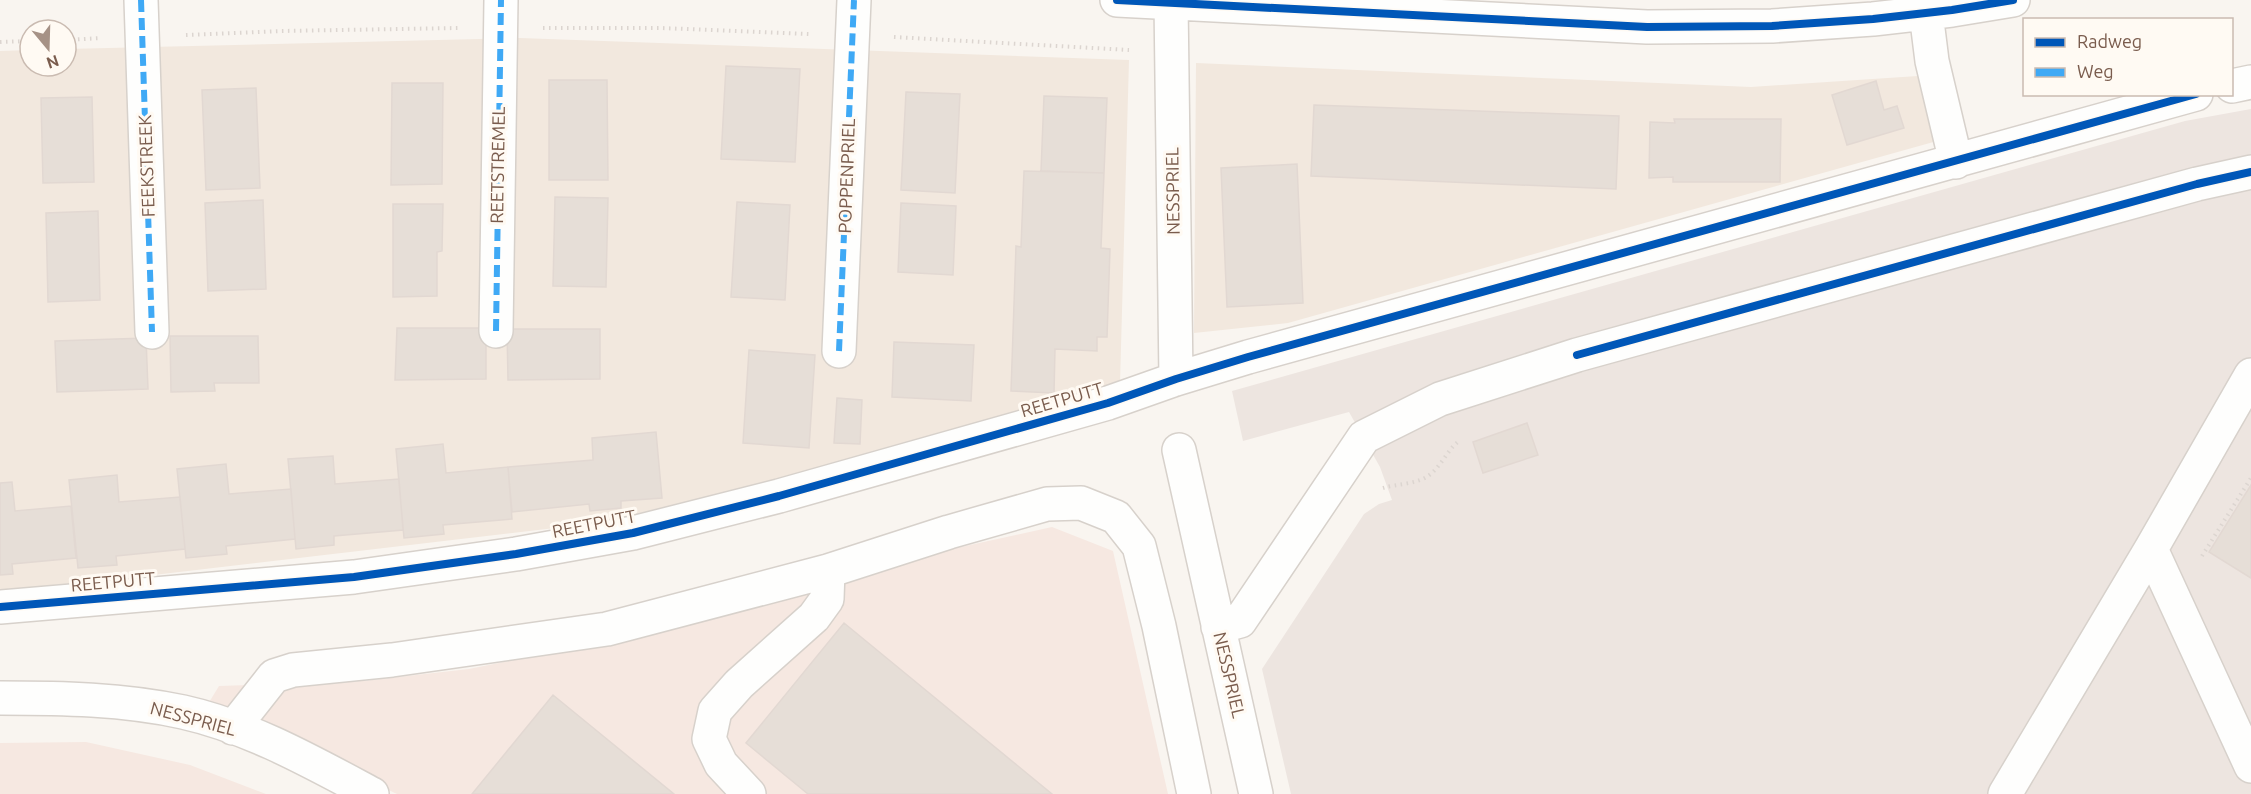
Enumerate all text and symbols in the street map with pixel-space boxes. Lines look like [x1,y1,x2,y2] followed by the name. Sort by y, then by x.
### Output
[18,18,78,78] north arrow
[2023,18,2233,96] legend
[2077,31,2142,51] text: Radweg
[44,52,61,73] text: N
[2077,61,2114,81] text: Weg
[486,106,508,224] street label: REETSTREMEL
[134,114,158,218] street label: FEEKSTREEK
[834,118,858,234] street label: POPPENPRIEL
[1161,147,1183,235] street label: NESSPRIEL
[1018,378,1105,420] street label: REETPUTT
[550,505,637,541] street label: REETPUTT
[70,567,156,595] street label: REETPUTT
[1210,630,1250,720] street label: NESSPRIEL
[148,697,238,739] street label: NESSPRIEL

